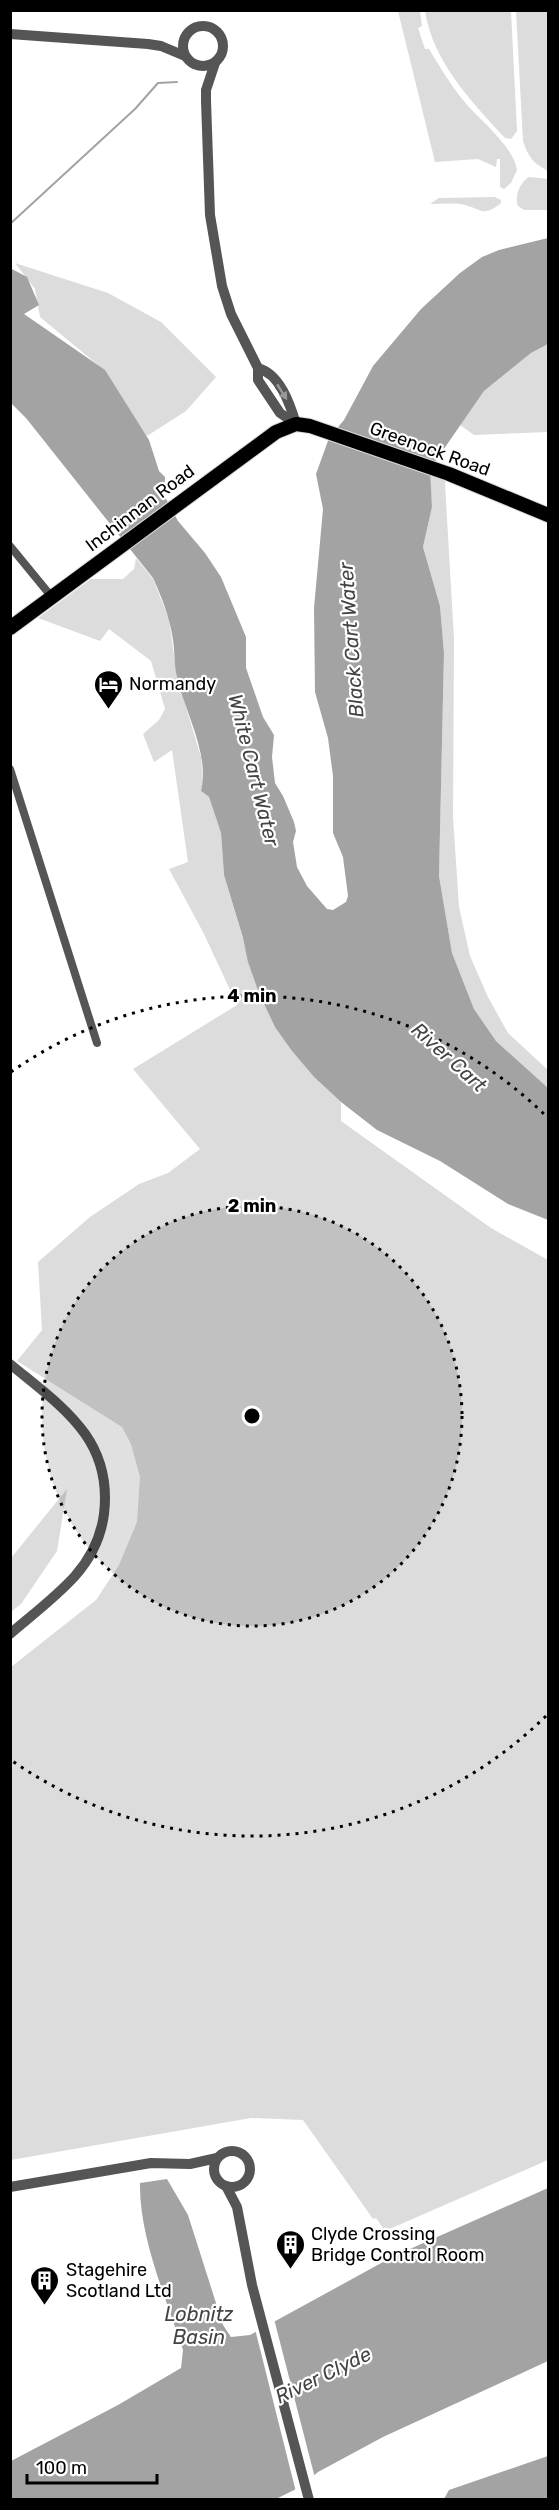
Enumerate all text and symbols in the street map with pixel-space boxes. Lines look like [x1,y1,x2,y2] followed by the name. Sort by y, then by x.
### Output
[277,384,288,400] one-way arrow
[367,417,493,481] street label: Greenock Road
[81,460,199,556] street label: Inchinnan Road
[334,560,368,718] water label: Black Cart Water
[92,668,124,710] hotel icon: Normandy
[129,673,216,695] place label: Normandy
[223,691,285,850] water label: White Cart Water
[227,985,277,1007] text: 4 min
[407,1017,492,1097] water label: River Cart
[228,1195,276,1217] text: 2 min
[242,1406,262,1426] centre of rings
[311,2223,484,2266] place label: Clyde Crossing Bridge Control Room
[274,2228,306,2270] building icon: Clyde Crossing Bridge Control Room
[66,2259,172,2302] place label: Stagehire Scotland Ltd
[29,2264,61,2306] building icon: Stagehire Scotland Ltd
[165,2302,233,2349] water label: Lobnitz Basin
[271,2341,375,2409] water label: River Clyde
[27,2447,158,2485] scale bar
[36,2457,87,2479] text: 100 m

